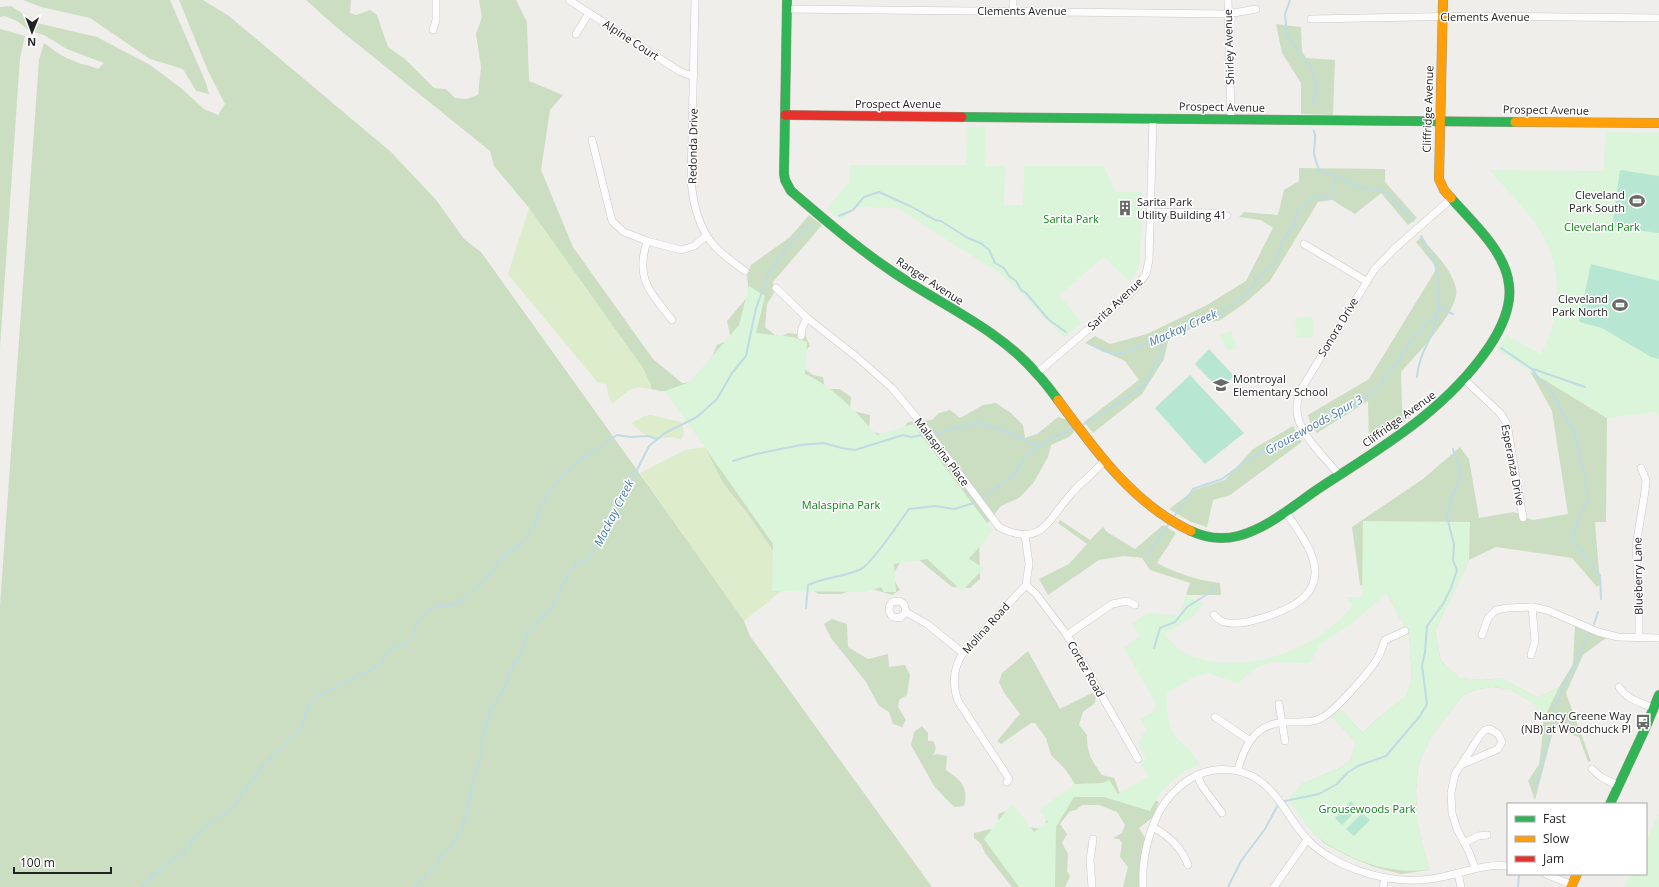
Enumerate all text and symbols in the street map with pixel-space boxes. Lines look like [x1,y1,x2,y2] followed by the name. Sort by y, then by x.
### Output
[977,3,1067,18] street label: Clements Avenue
[1220,9,1237,85] street label: Shirley Avenue
[1440,9,1530,24] street label: Clements Avenue
[12,12,52,52] north arrow
[600,16,662,63] street label: Alpine Court
[27,35,36,50] text: N
[1418,65,1437,153] street label: Cliffridge Avenue
[855,96,941,111] street label: Prospect Avenue
[1179,98,1265,115] street label: Prospect Avenue
[1503,101,1589,118] street label: Prospect Avenue
[684,108,701,184] street label: Redonda Drive
[1569,187,1625,215] place label: Cleveland Park South
[1628,192,1646,210] sports icon: Cleveland Park South
[1137,194,1227,222] place label: Sarita Park Utility Building 41
[1116,199,1134,217] building icon: Sarita Park Utility Building 41
[1043,211,1099,226] park label: Sarita Park
[1564,219,1640,234] park label: Cleveland Park
[894,253,967,308] street label: Ranger Avenue
[1084,274,1146,333] street label: Sarita Avenue
[1552,291,1608,319] place label: Cleveland Park North
[1314,294,1361,359] street label: Sonora Drive
[1611,296,1629,314] sports icon: Cleveland Park North
[1146,304,1221,350] water label: Mackay Creek
[1233,371,1328,399] place label: Montroyal Elementary School
[1212,376,1230,394] school or university icon: Montroyal Elementary School
[1359,387,1438,450] street label: Cliffridge Avenue
[1262,390,1366,459] water label: Grousewoods Spur 3
[912,414,973,489] street label: Malaspina Place
[1498,423,1529,507] street label: Esperanza Drive
[589,475,638,549] water label: Mackay Creek
[802,497,880,512] park label: Malaspina Park
[1629,537,1646,615] street label: Blueberry Lane
[959,599,1013,656] street label: Molina Road
[1064,638,1109,700] street label: Cortez Road
[1521,708,1631,736] place label: Nancy Greene Way (NB) at Woodchuck Pl
[1634,713,1652,731] bus stop icon: Nancy Greene Way (NB) at Woodchuck Pl
[1319,801,1416,816] park label: Grousewoods Park
[1507,803,1647,875] legend
[1543,810,1566,827] text: Fast
[1543,830,1570,847] text: Slow
[14,849,111,875] scale bar
[1542,850,1564,867] text: Jam
[20,854,55,871] text: 100 m

